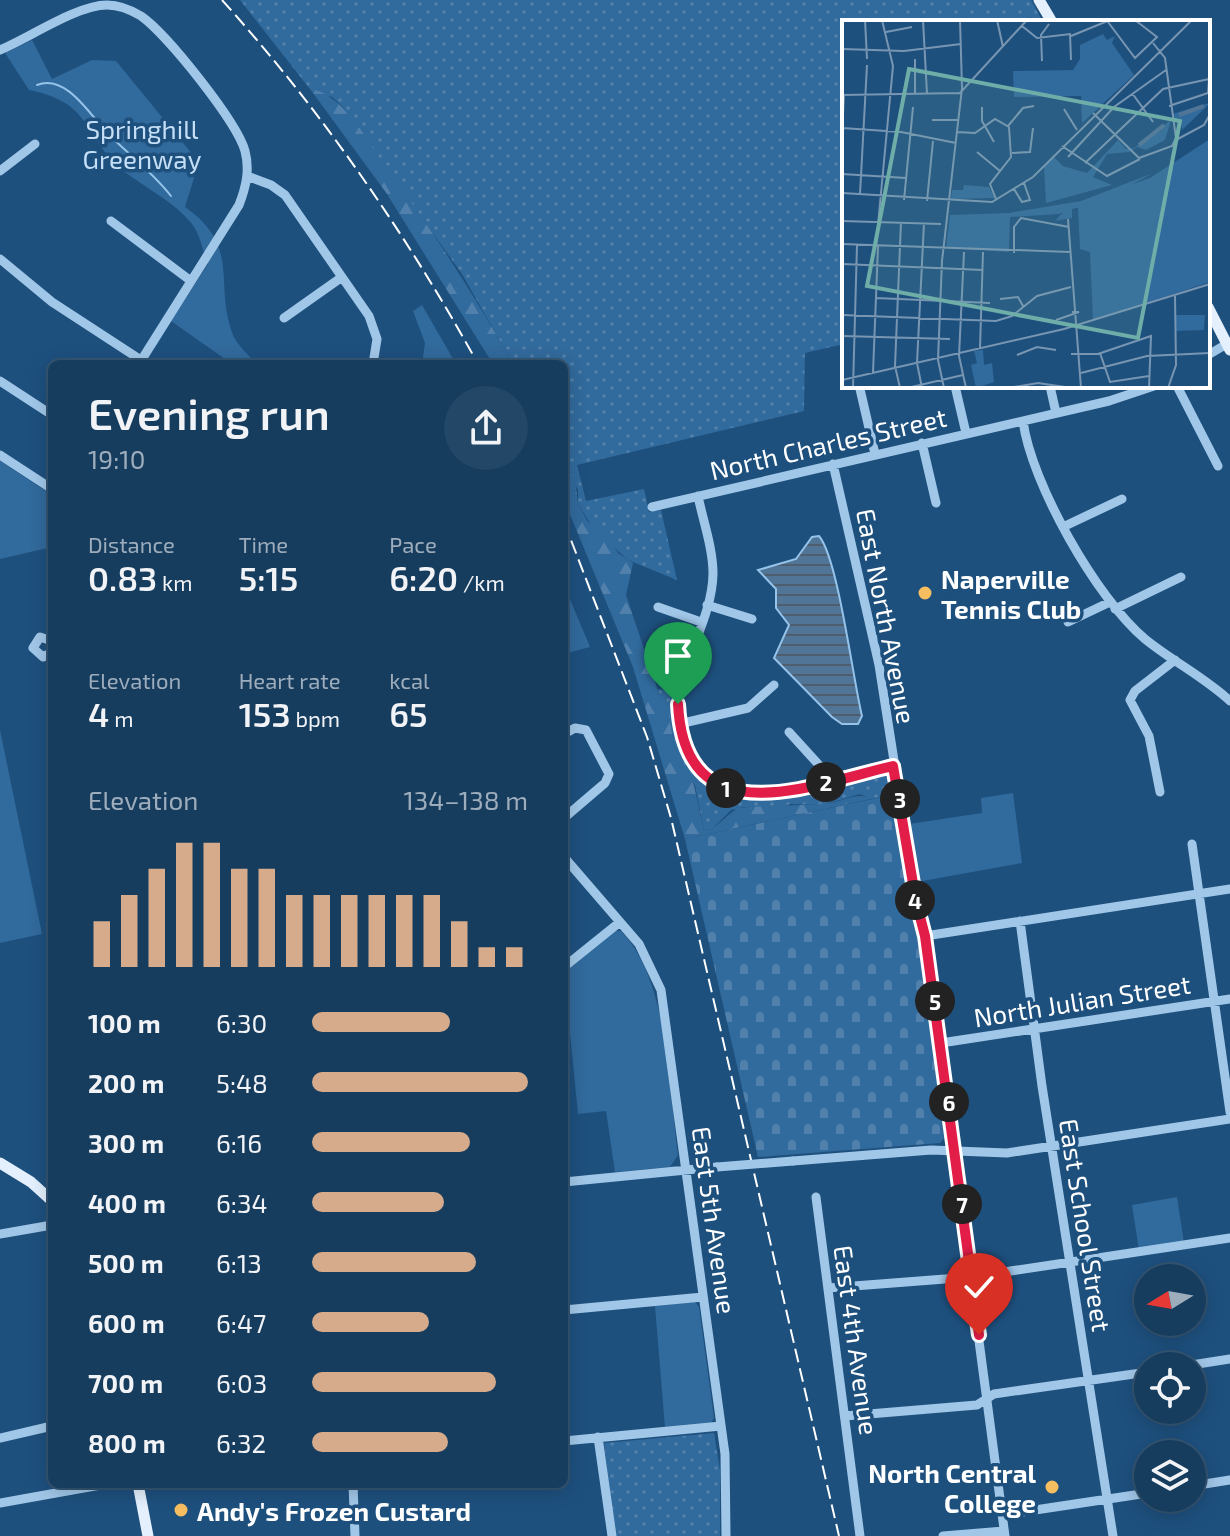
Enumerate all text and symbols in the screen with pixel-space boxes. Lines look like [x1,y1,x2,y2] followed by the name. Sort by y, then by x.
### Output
[842,20,1210,388] inset map
[83,113,202,174] park label: Springhill Greenway
[88,386,330,439] text: Evening run
[444,386,528,470] button: share
[707,401,949,485] street label: North Charles Street
[88,443,145,474] text: 19:10
[851,506,923,726] street label: East North Avenue
[88,531,175,557] text: Distance
[239,531,288,557] text: Time
[389,531,437,557] text: Pace
[88,557,157,598] text: 0.83
[239,557,298,598] text: 5:15
[389,557,458,598] text: 6:20
[941,563,1081,624] place label: Naperville Tennis Club
[157,569,193,595] text: km
[458,569,505,595] text: /km
[916,584,934,602] marker: Naperville Tennis Club
[644,622,712,704] pin
[656,634,700,678] icon: arrive
[88,667,181,693] text: Elevation
[239,667,340,693] text: Heart rate
[389,667,430,693] text: kcal
[88,693,109,734] text: 4
[239,693,291,734] text: 153
[389,693,428,734] text: 65
[109,705,134,731] text: m
[291,705,340,731] text: bpm
[806,762,846,802] pin: 2
[706,768,746,808] pin: 1
[820,769,832,795] text: 2
[721,775,731,801] text: 1
[880,779,920,819] pin: 3
[88,784,198,815] text: Elevation
[403,784,528,815] text: 134–138 m
[894,786,906,812] text: 3
[895,880,935,920] pin: 4
[908,887,922,913] text: 4
[971,968,1193,1032] street label: North Julian Street
[915,981,955,1021] pin: 5
[929,988,941,1014] text: 5
[88,1007,161,1038] text: 100 m
[216,1007,267,1038] text: 6:30
[88,1067,164,1098] text: 200 m
[216,1067,268,1098] text: 5:48
[929,1082,969,1122] pin: 6
[943,1089,955,1115] text: 6
[1054,1116,1118,1334] street label: East School Street
[686,1124,744,1316] street label: East 5th Avenue
[88,1127,164,1158] text: 300 m
[216,1127,262,1158] text: 6:16
[942,1184,982,1224] pin: 7
[88,1187,166,1218] text: 400 m
[216,1187,267,1218] text: 6:34
[956,1191,968,1217] text: 7
[828,1243,886,1437] street label: East 4th Avenue
[88,1247,164,1278] text: 500 m
[216,1247,262,1278] text: 6:13
[945,1253,1013,1335] pin
[1134,1264,1206,1336] north arrow
[1134,1264,1206,1512] map controls
[957,1265,1001,1309] icon: check
[88,1307,165,1338] text: 600 m
[216,1307,266,1338] text: 6:47
[1134,1352,1206,1424] button: locate
[88,1367,163,1398] text: 700 m
[216,1367,267,1398] text: 6:03
[88,1427,166,1458] text: 800 m
[216,1427,266,1458] text: 6:32
[1134,1440,1206,1512] button: layers
[868,1457,1036,1518] place label: North Central College
[1043,1478,1061,1496] marker: North Central College
[197,1495,471,1527] place label: Andy's Frozen Custard
[172,1501,190,1519] marker: Andy's Frozen Custard

